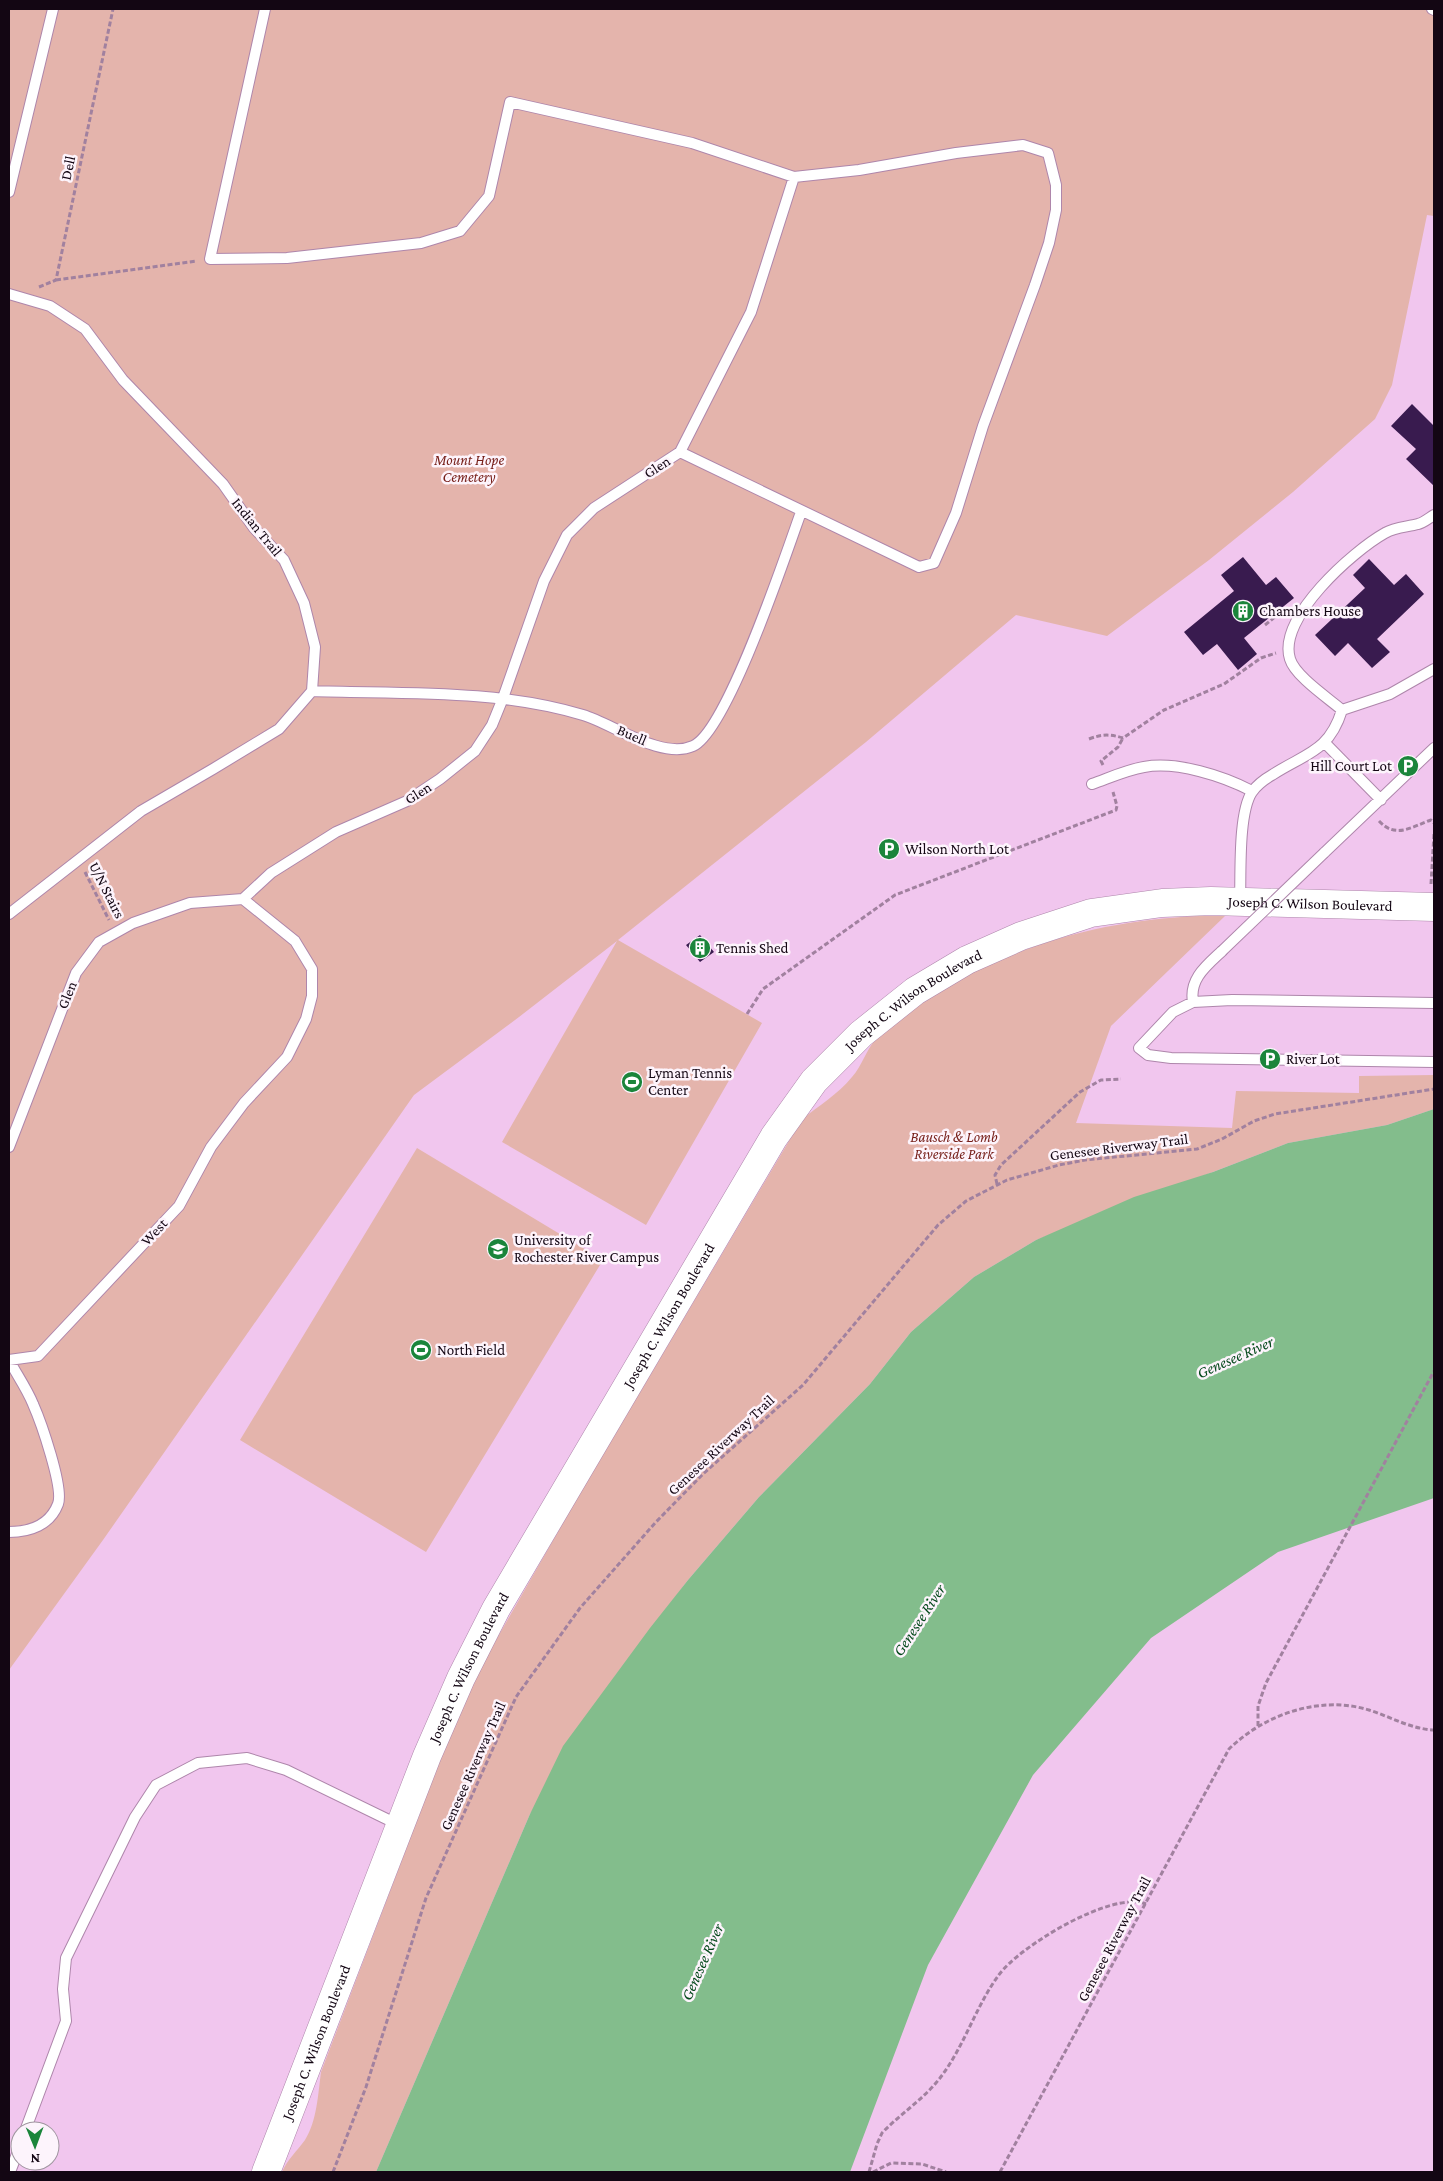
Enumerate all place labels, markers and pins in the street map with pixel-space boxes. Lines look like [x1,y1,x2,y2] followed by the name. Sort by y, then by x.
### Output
[1231,599,1255,623] building icon: Chambers House
[1259,603,1361,619] place label: Chambers House
[1396,754,1420,778] parking icon: Hill Court Lot
[1310,758,1393,774] place label: Hill Court Lot
[877,837,901,861] parking icon: Wilson North Lot
[905,841,1010,857] place label: Wilson North Lot
[688,936,712,960] building icon: Tennis Shed
[716,940,789,956] place label: Tennis Shed
[1258,1047,1282,1071] parking icon: River Lot
[1286,1051,1341,1067] place label: River Lot
[648,1065,732,1098] place label: Lyman Tennis Center
[620,1070,644,1094] sports icon: Lyman Tennis Center
[514,1232,659,1266] place label: University of Rochester River Campus
[486,1237,510,1261] school or university icon: University of Rochester River Campus
[409,1338,433,1362] sports icon: North Field
[437,1342,505,1358] place label: North Field

